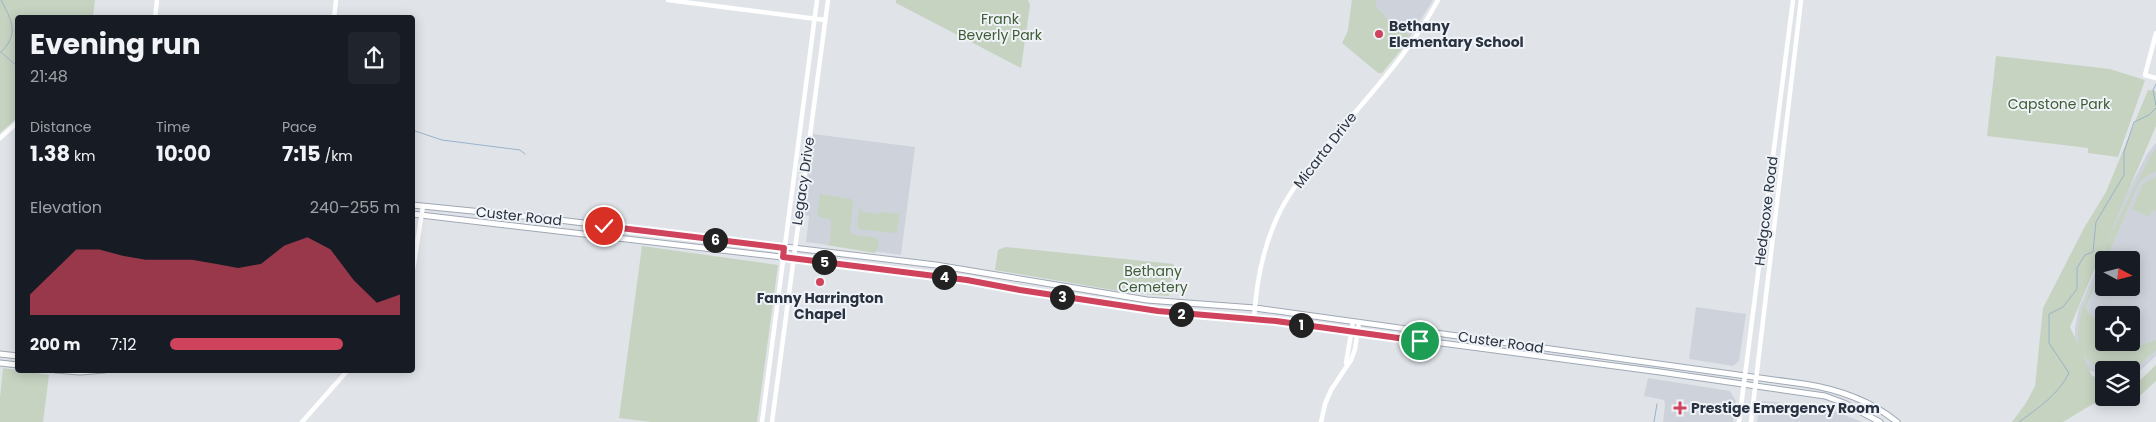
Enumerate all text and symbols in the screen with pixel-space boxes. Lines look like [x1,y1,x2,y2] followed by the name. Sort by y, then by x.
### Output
[958,9,1043,45] park label: Frank Beverly Park
[1389,16,1524,52] place label: Bethany Elementary School
[30,25,201,64] text: Evening run
[1373,28,1385,40] marker: Bethany Elementary School
[348,32,400,84] button: share
[30,65,68,88] text: 21:48
[2008,94,2111,114] park label: Capstone Park
[1289,107,1361,192] street label: Micarta Drive
[30,117,91,137] text: Distance
[156,117,190,137] text: Time
[282,117,317,137] text: Pace
[787,135,819,226] street label: Legacy Drive
[30,139,70,168] text: 1.38
[156,139,211,168] text: 10:00
[282,139,321,168] text: 7:15
[70,146,96,166] text: km
[321,146,353,166] text: /km
[1749,155,1783,267] street label: Hedgcoxe Road
[30,196,102,219] text: Elevation
[310,196,400,219] text: 240–255 m
[475,202,563,230] street label: Custer Road
[583,205,625,247] pin
[590,212,618,240] icon: check
[702,228,728,252] pin: 6
[711,230,720,250] text: 6
[812,250,836,274] pin: 5
[2095,251,2140,296] north arrow
[2095,251,2140,406] map controls
[820,252,829,272] text: 5
[1118,261,1188,297] park label: Bethany Cemetery
[932,264,956,290] pin: 4
[940,267,949,287] text: 4
[814,276,826,288] marker: Fanny Harrington Chapel
[1050,284,1074,310] pin: 3
[1058,287,1067,307] text: 3
[757,288,883,324] place label: Fanny Harrington Chapel
[1168,302,1194,326] pin: 2
[1178,304,1186,324] text: 2
[2095,306,2140,351] button: locate
[1288,312,1314,338] pin: 1
[1299,315,1304,335] text: 1
[1399,320,1441,362] pin
[1457,326,1545,358] street label: Custer Road
[1406,327,1434,355] icon: arrive
[30,333,80,356] text: 200 m
[110,333,136,356] text: 7:12
[2095,361,2140,406] button: layers
[1691,398,1880,418] place label: Prestige Emergency Room
[1673,401,1687,415] marker: Prestige Emergency Room

